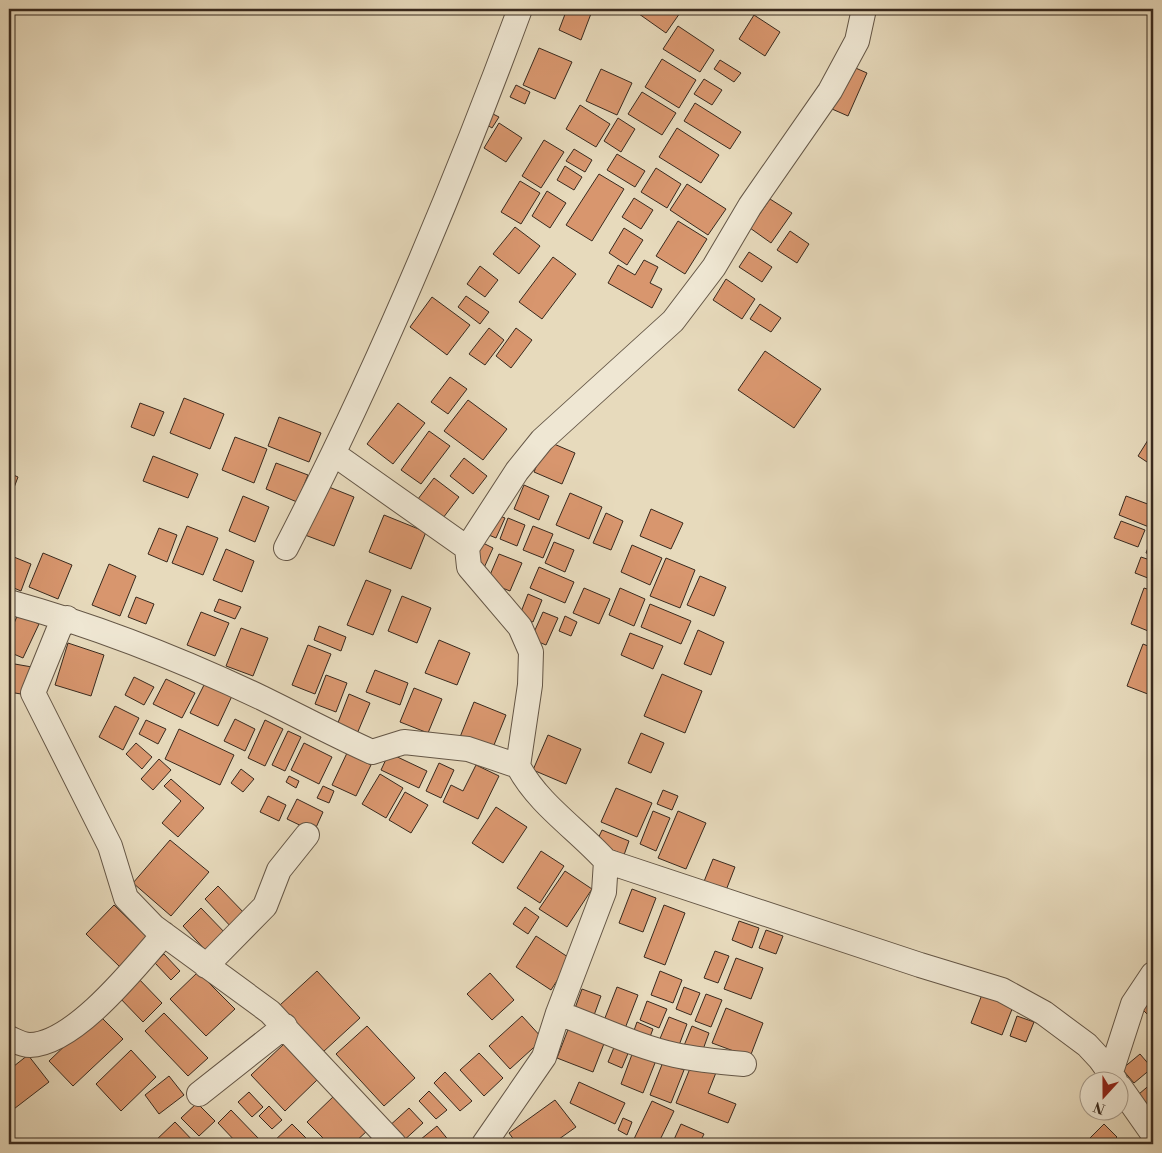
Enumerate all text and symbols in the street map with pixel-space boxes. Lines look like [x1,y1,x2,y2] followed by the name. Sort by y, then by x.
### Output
[1080,1070,1130,1120] north arrow
[1091,1097,1108,1118] text: N

